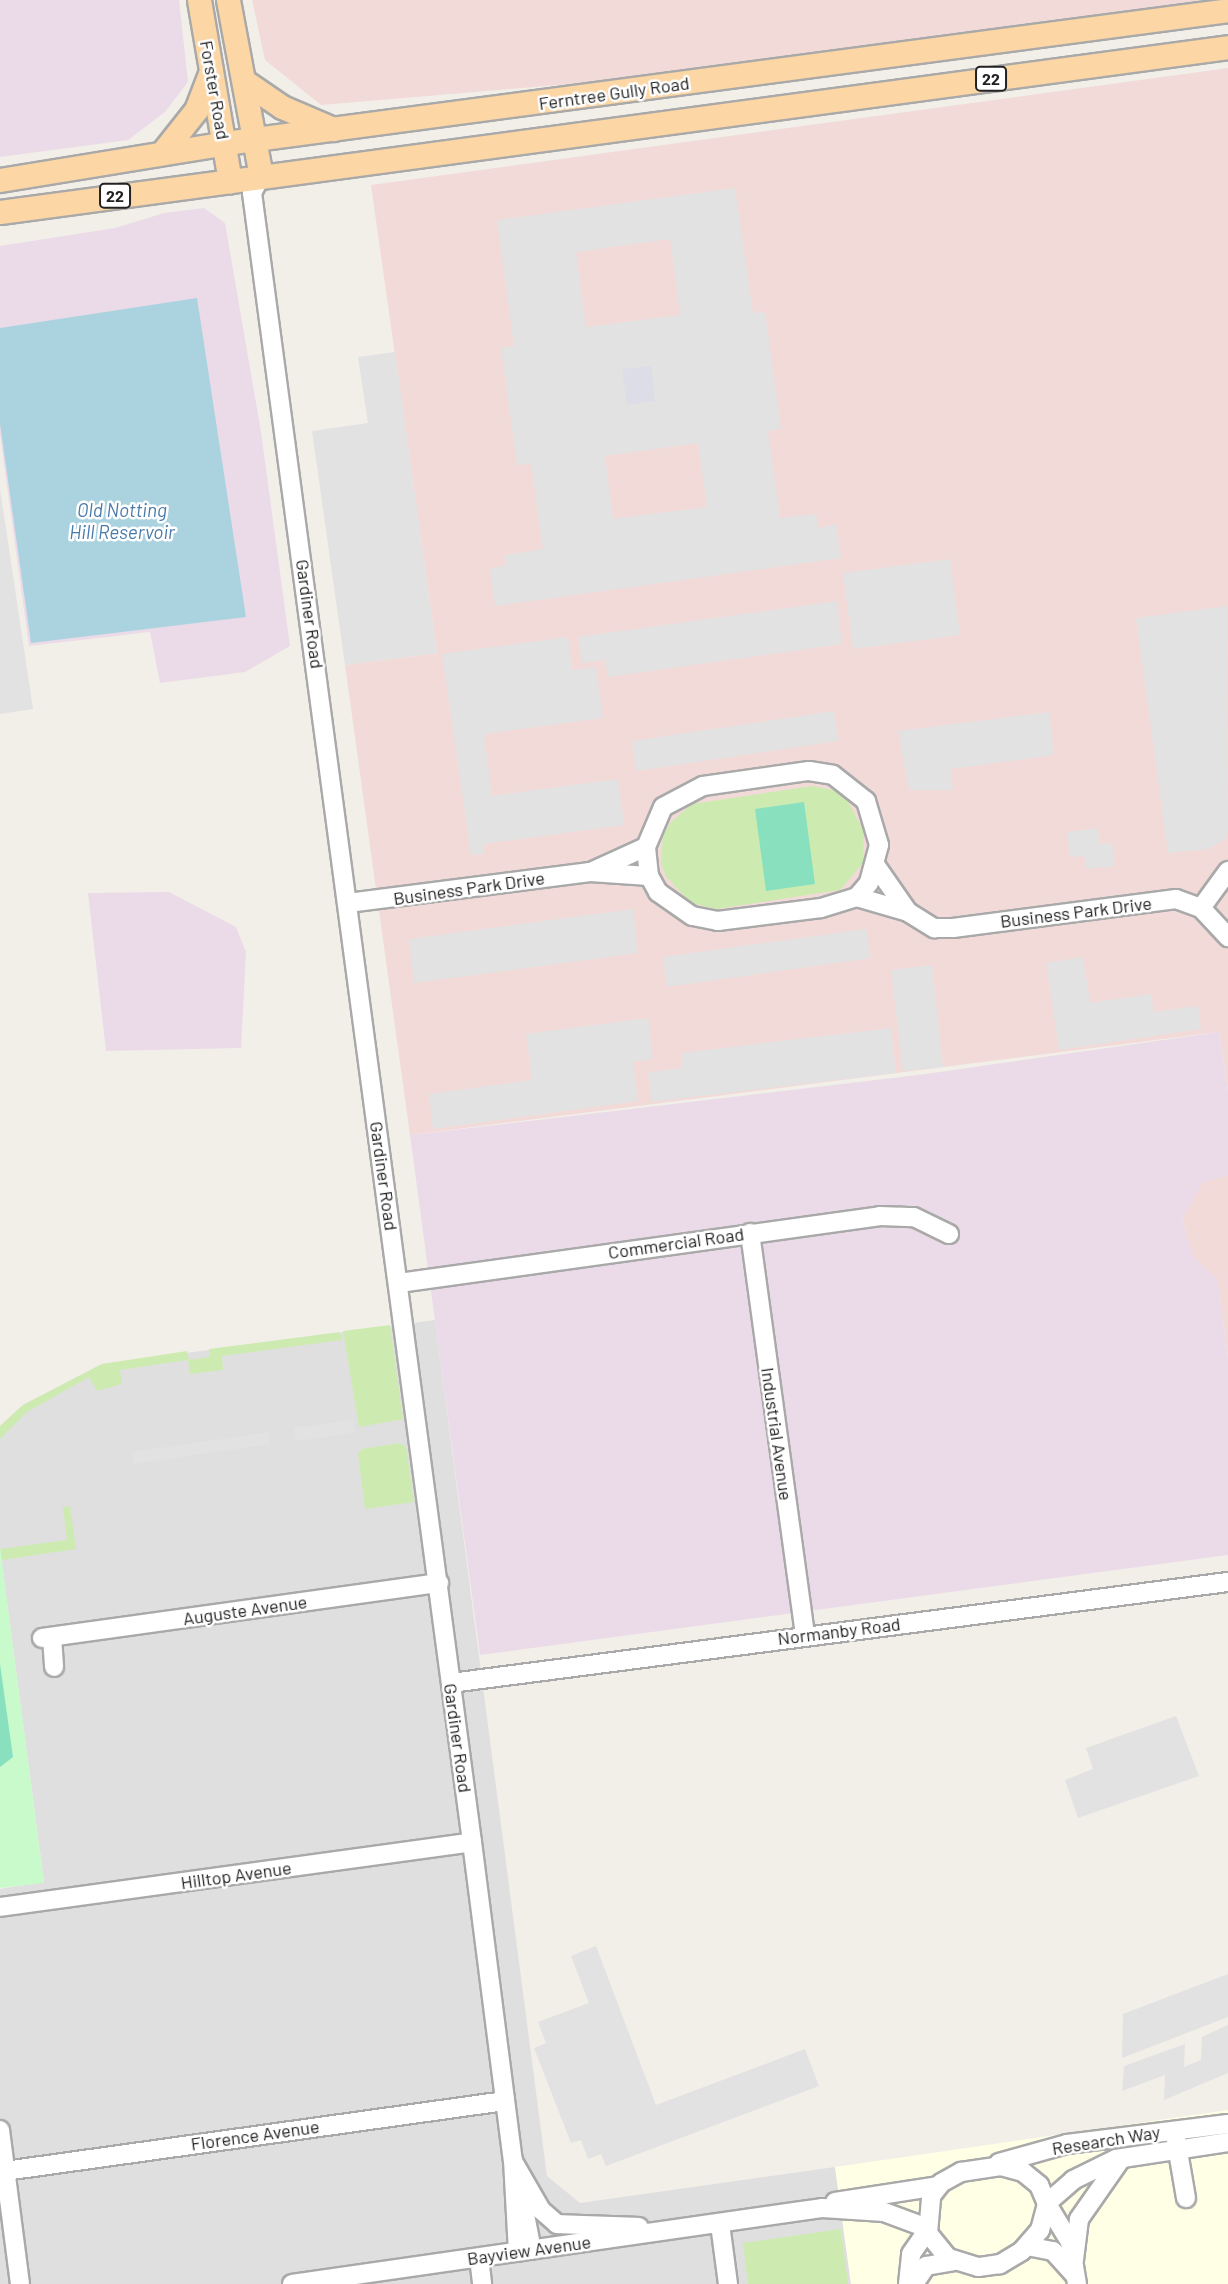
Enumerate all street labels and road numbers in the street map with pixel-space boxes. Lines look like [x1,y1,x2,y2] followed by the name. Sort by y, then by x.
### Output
[196,39,234,141] street label: Forster Road
[974,66,1009,92] road number: 22
[537,72,691,114] street label: Ferntree Gully Road
[97,184,132,208] road number: 22
[292,558,328,670] street label: Gardiner Road
[392,867,546,909] street label: Business Park Drive
[999,892,1153,932] street label: Business Park Drive
[366,1120,402,1232] street label: Gardiner Road
[607,1223,745,1263] street label: Commercial Road
[757,1366,797,1502] street label: Industrial Avenue
[182,1591,308,1629] street label: Auguste Avenue
[776,1613,902,1649] street label: Normanby Road
[440,1682,476,1794] street label: Gardiner Road
[179,1857,293,1893] street label: Hilltop Avenue
[189,2115,321,2155] street label: Florence Avenue
[1050,2121,1162,2159] street label: Research Way
[466,2231,592,2269] street label: Bayview Avenue

